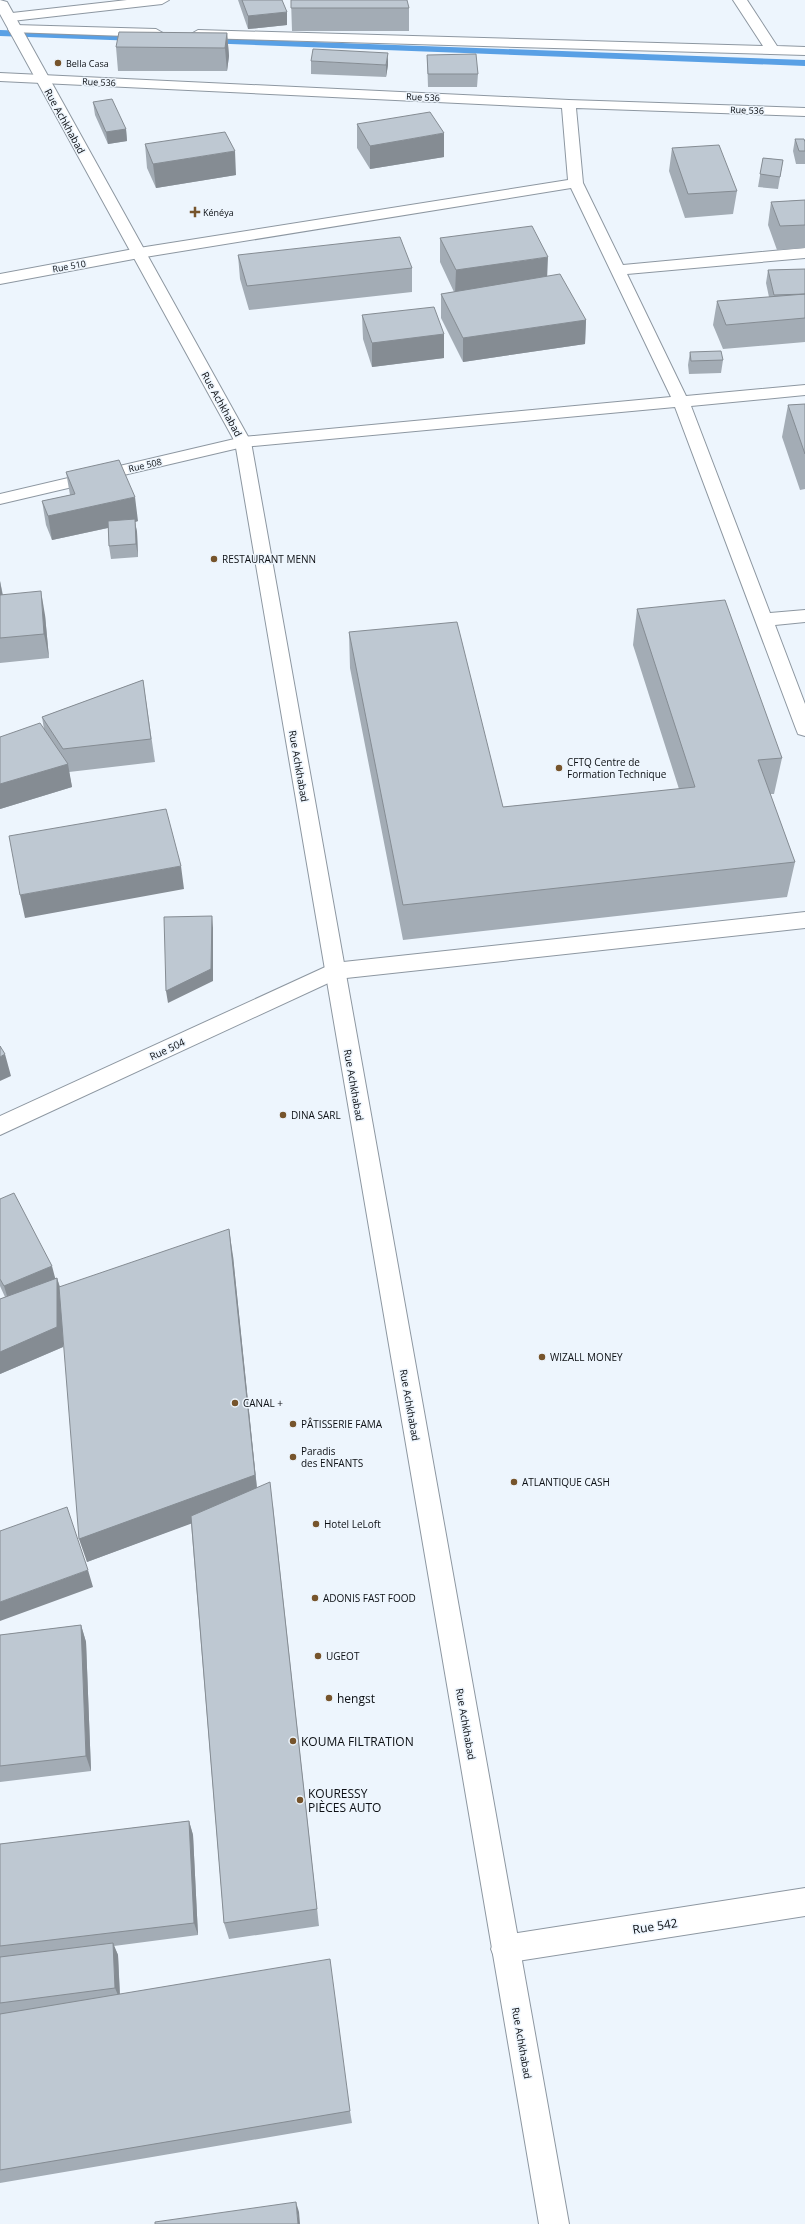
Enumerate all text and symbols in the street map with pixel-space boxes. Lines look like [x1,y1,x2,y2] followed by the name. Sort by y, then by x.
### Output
[66,57,109,70] place label: Bella Casa
[53,58,63,68] marker: Bella Casa
[82,75,116,89] street label: Rue 536
[41,86,89,156] street label: Rue Achkhabad
[406,90,440,104] street label: Rue 536
[730,103,764,117] street label: Rue 536
[203,206,234,219] place label: Kénéya
[190,207,200,217] marker: Kénéya
[51,257,87,275] street label: Rue 510
[198,369,246,439] street label: Rue Achkhabad
[127,455,163,475] street label: Rue 508
[222,552,316,566] place label: RESTAURANT MENN
[209,554,219,564] marker: RESTAURANT MENN
[286,729,312,803] street label: Rue Achkhabad
[567,755,667,781] place label: CFTQ Centre de Formation Technique
[554,763,564,773] marker: CFTQ Centre de Formation Technique
[147,1035,187,1063] street label: Rue 504
[341,1048,367,1122] street label: Rue Achkhabad
[291,1108,341,1122] place label: DINA SARL
[278,1110,288,1120] marker: DINA SARL
[550,1350,623,1364] place label: WIZALL MONEY
[537,1352,547,1362] marker: WIZALL MONEY
[397,1368,423,1442] street label: Rue Achkhabad
[243,1396,283,1410] place label: CANAL +
[230,1398,240,1408] marker: CANAL +
[301,1417,383,1431] place label: PÂTISSERIE FAMA
[288,1419,298,1429] marker: PÂTISSERIE FAMA
[301,1444,363,1470] place label: Paradis des ENFANTS
[288,1452,298,1462] marker: Paradis des ENFANTS
[522,1475,610,1489] place label: ATLANTIQUE CASH
[509,1477,519,1487] marker: ATLANTIQUE CASH
[324,1517,381,1531] place label: Hotel LeLoft
[311,1519,321,1529] marker: Hotel LeLoft
[323,1591,416,1605] place label: ADONIS FAST FOOD
[310,1593,320,1603] marker: ADONIS FAST FOOD
[326,1649,360,1663] place label: UGEOT
[313,1651,323,1661] marker: UGEOT
[453,1687,479,1761] street label: Rue Achkhabad
[337,1690,375,1707] place label: hengst
[324,1693,334,1703] marker: hengst
[301,1733,414,1750] place label: KOUMA FILTRATION
[288,1736,298,1746] marker: KOUMA FILTRATION
[308,1785,381,1816] place label: KOURESSY PIÈCES AUTO
[295,1795,305,1805] marker: KOURESSY PIÈCES AUTO
[631,1914,679,1938] street label: Rue 542
[509,2006,535,2080] street label: Rue Achkhabad

